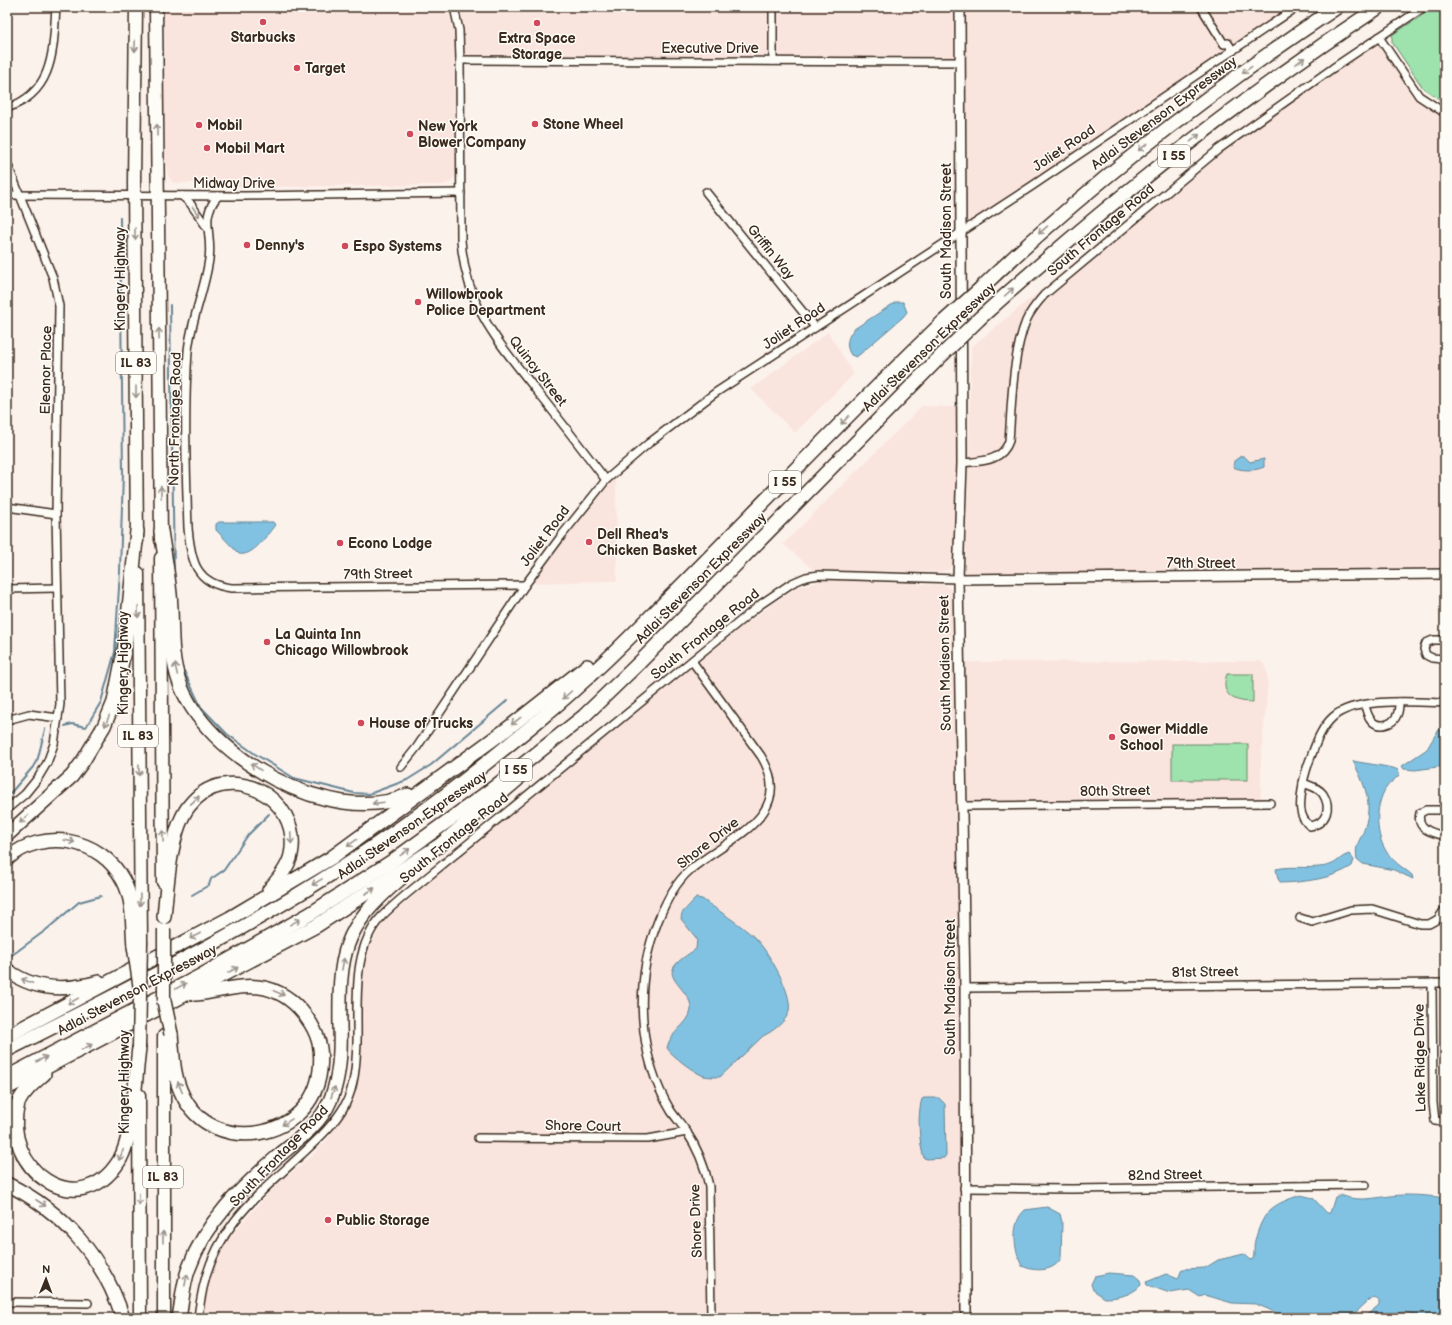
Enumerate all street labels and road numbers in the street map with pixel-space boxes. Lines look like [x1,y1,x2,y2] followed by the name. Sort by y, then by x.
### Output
[661,40,759,57] street label: Executive Drive
[1088,52,1241,173] street label: Adlai Stevenson Expressway
[1030,121,1098,175] street label: Joliet Road
[1158,145,1190,167] road number: I 55
[938,162,955,299] street label: South Madison Street
[193,175,275,192] street label: Midway Drive
[1044,180,1158,280] street label: South Frontage Road
[744,221,799,284] street label: Griffin Way
[112,226,129,331] street label: Kingery Highway
[859,279,999,415] street label: Adlai Stevenson Expressway
[760,299,828,353] street label: Joliet Road
[37,326,55,414] street label: Eleanor Place
[505,332,571,410] street label: Quincy Street
[116,352,156,374] road number: IL 83
[165,352,185,486] street label: North Frontage Road
[769,471,801,493] road number: I 55
[517,502,573,570] street label: Joliet Road
[632,508,771,647] street label: Adlai Stevenson Expressway
[1167,555,1236,572] street label: 79th Street
[343,565,413,583] street label: 79th Street
[647,585,763,683] street label: South Frontage Road
[935,594,955,731] street label: South Madison Street
[115,610,132,715] street label: Kingery Highway
[118,725,158,747] road number: IL 83
[500,759,532,781] road number: I 55
[334,767,490,883] street label: Adlai Stevenson Expressway
[1080,782,1151,800] street label: 80th Street
[396,789,512,887] street label: South Frontage Road
[674,814,742,872] street label: Shore Drive
[942,918,959,1055] street label: South Madison Street
[54,940,220,1039] street label: Adlai Stevenson Expressway
[1171,963,1239,981] street label: 81st Street
[1411,1004,1429,1112] street label: Lake Ridge Drive
[116,1029,133,1134] street label: Kingery Highway
[226,1102,332,1210] street label: South Frontage Road
[545,1117,622,1135] street label: Shore Court
[143,1166,183,1188] road number: IL 83
[1128,1166,1203,1184] street label: 82nd Street
[686,1184,706,1258] street label: Shore Drive

